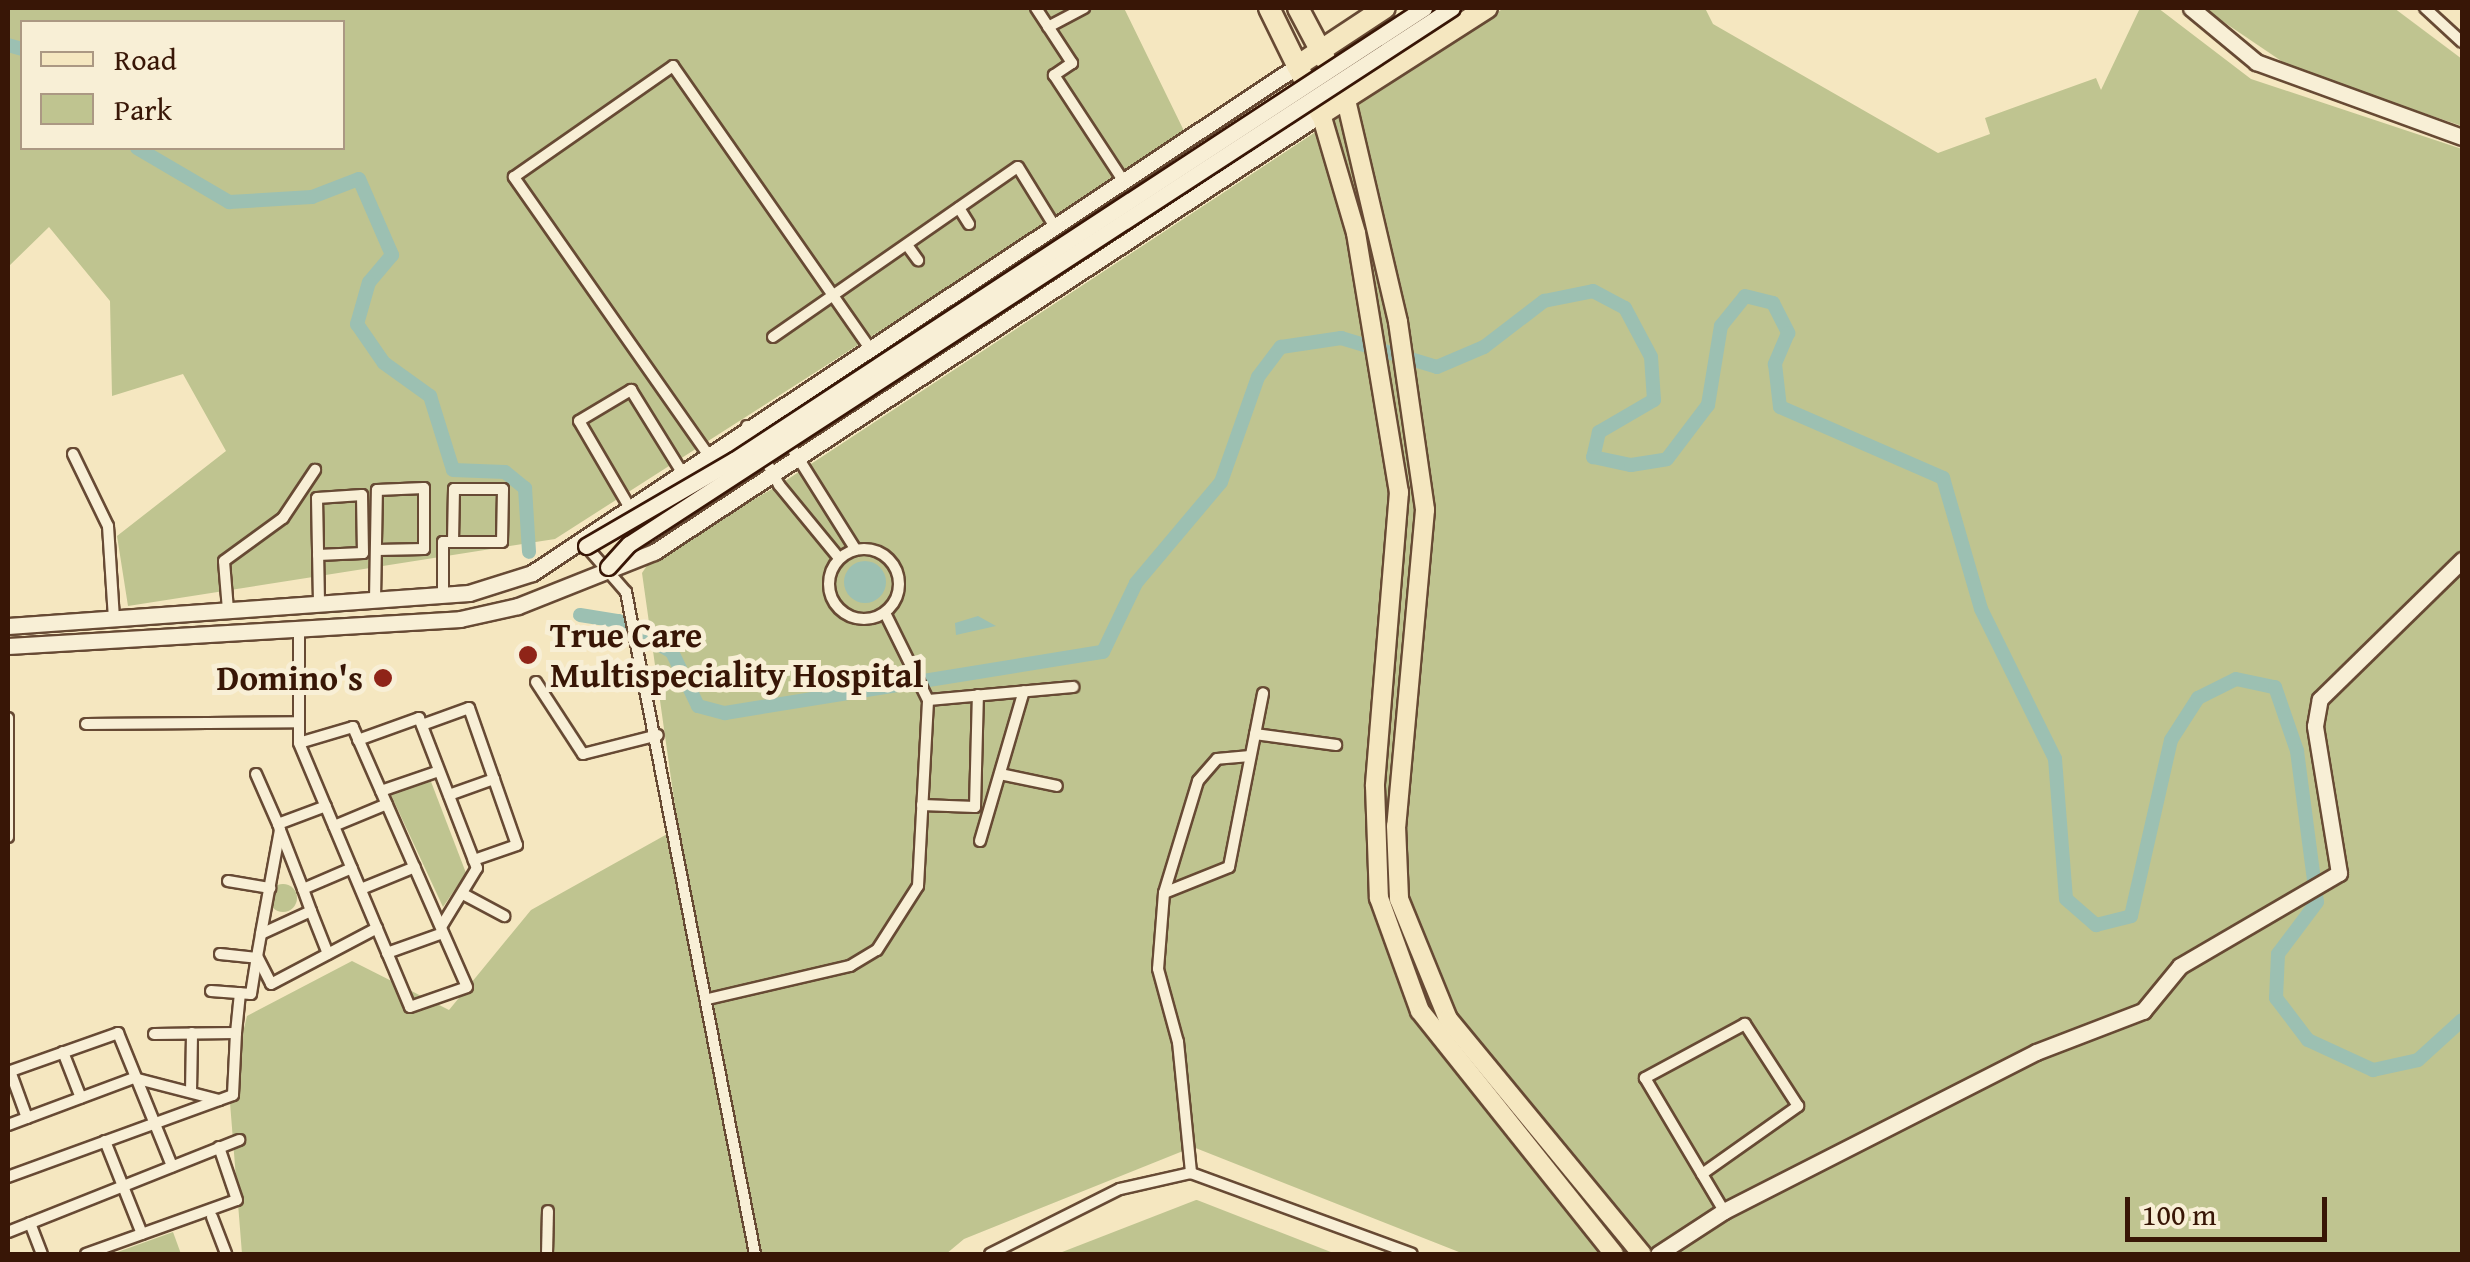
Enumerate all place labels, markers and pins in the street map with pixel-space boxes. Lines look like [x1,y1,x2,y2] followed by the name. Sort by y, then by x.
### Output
[550,614,924,696] place label: True Care Multispeciality Hospital
[515,642,541,668] marker: True Care Multispeciality Hospital
[217,657,363,699] place label: Domino's
[372,667,394,689] marker: Domino's

